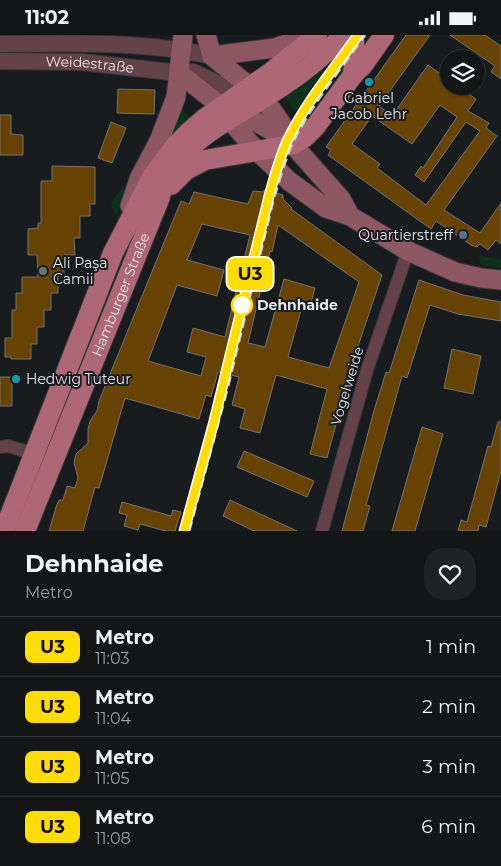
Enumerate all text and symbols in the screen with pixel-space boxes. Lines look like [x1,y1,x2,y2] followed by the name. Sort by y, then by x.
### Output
[25,6,69,29] text: 11:02
[440,50,485,95] map controls
[440,50,485,95] button: layers
[46,53,135,77] street label: Weidestraße
[363,76,375,88] marker: Gabriel Jacob Lehr
[330,89,408,123] place label: Gabriel Jacob Lehr
[358,226,454,244] place label: Quartierstreff
[457,229,469,241] marker: Quartierstreff
[88,230,154,359] street label: Hamburger Straße
[53,254,107,288] place label: Ali Paşa Camii
[228,258,272,290] line badge: U3
[238,263,262,285] text: U3
[37,265,49,277] marker: Ali Paşa Camii
[231,294,253,316] marker: Dehnhaide
[257,296,338,314] place label: Dehnhaide
[326,344,368,428] street label: Vogelweide
[26,370,131,388] place label: Hedwig Tuteur
[10,373,22,385] marker: Hedwig Tuteur
[424,548,476,600] button: heart
[25,549,164,578] text: Dehnhaide
[25,583,73,602] text: Metro
[95,626,154,649] text: Metro
[426,635,476,658] text: 1 min
[40,636,65,658] text: U3
[95,649,129,668] text: 11:03
[95,686,154,709] text: Metro
[422,695,476,718] text: 2 min
[40,696,65,718] text: U3
[95,709,131,728] text: 11:04
[95,746,154,769] text: Metro
[422,755,476,778] text: 3 min
[40,756,65,778] text: U3
[95,769,130,788] text: 11:05
[95,806,154,829] text: Metro
[421,815,476,838] text: 6 min
[40,816,65,838] text: U3
[95,829,131,848] text: 11:08

